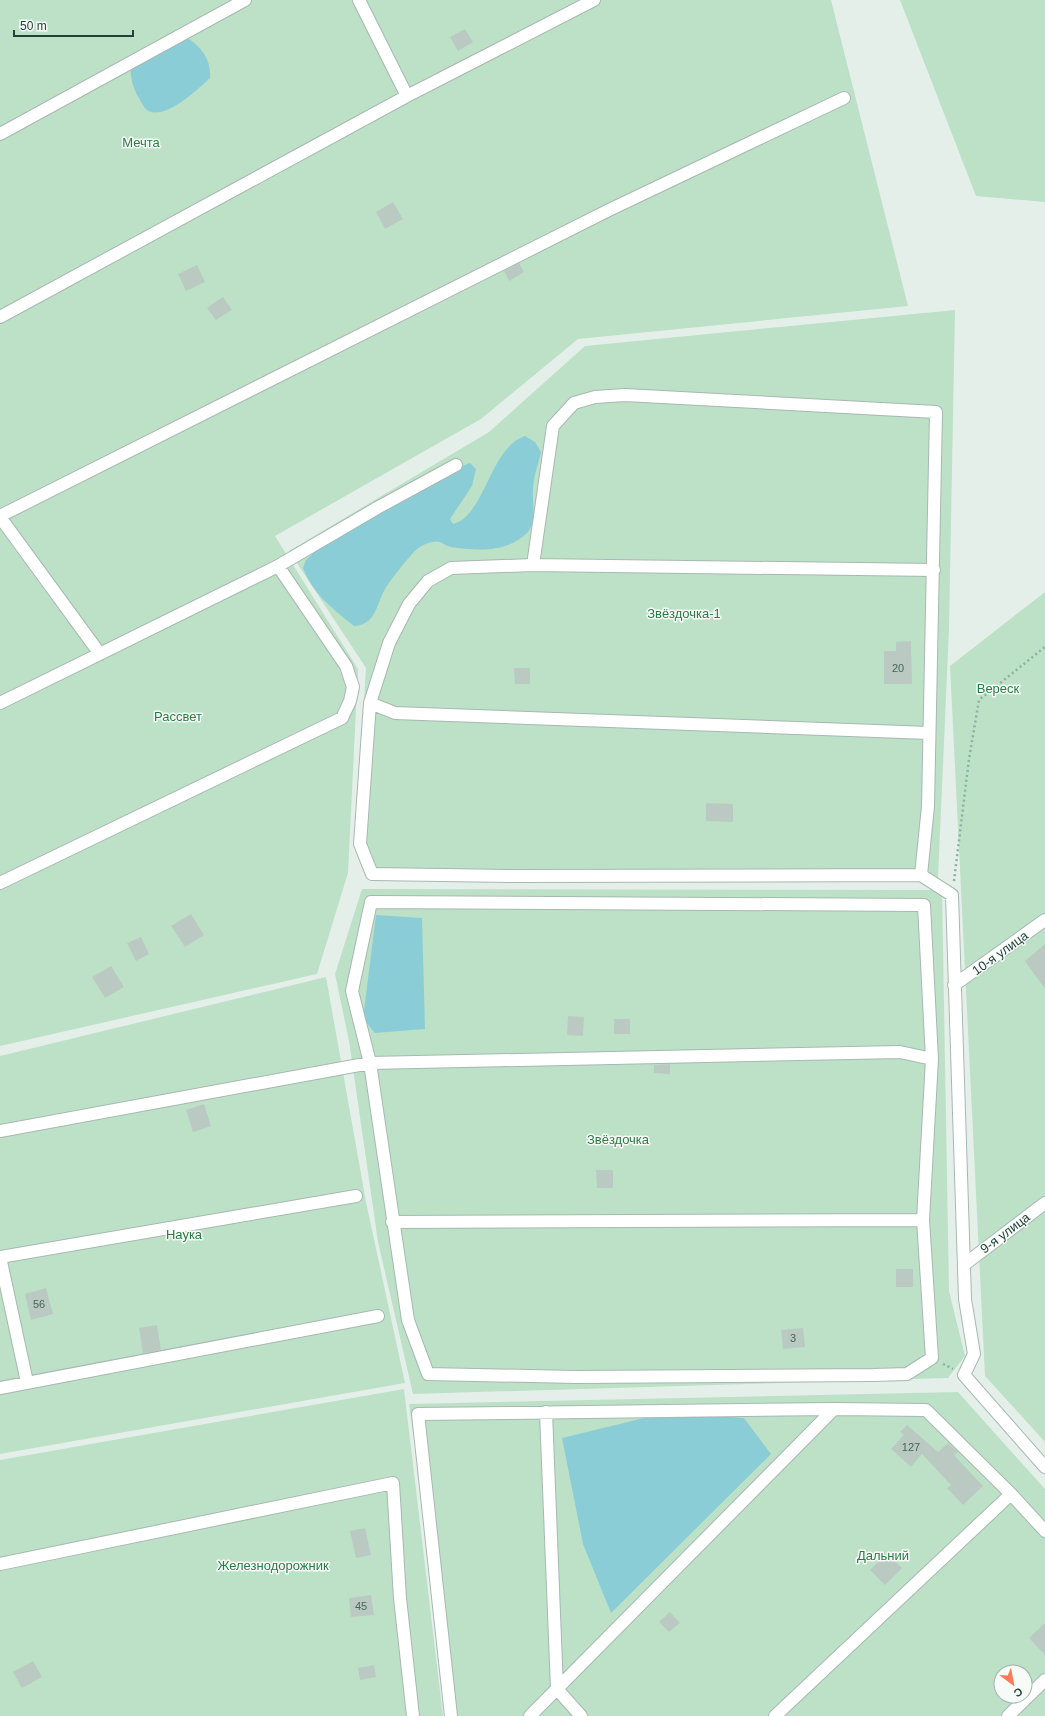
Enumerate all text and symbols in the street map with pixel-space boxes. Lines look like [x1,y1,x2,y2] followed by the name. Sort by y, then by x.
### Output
[14,12,133,38] scale bar
[20,19,47,33] text: 50 m
[122,135,161,150] park label: Мечта
[647,606,721,621] park label: Звёздочка-1
[892,662,904,674] house number: 20
[977,681,1020,696] park label: Вереск
[154,709,202,724] park label: Рассвет
[969,927,1031,978] street label: 10-я улица
[587,1132,650,1147] park label: Звёздочка
[977,1209,1033,1256] street label: 9-я улица
[166,1227,203,1242] park label: Наука
[33,1298,45,1310] house number: 56
[790,1332,796,1344] house number: 3
[902,1441,920,1453] house number: 127
[857,1548,909,1563] park label: Дальний
[217,1558,329,1573] park label: Железнодорожник
[355,1600,367,1612] house number: 45
[993,1664,1033,1704] north arrow
[1012,1685,1025,1700] text: С

